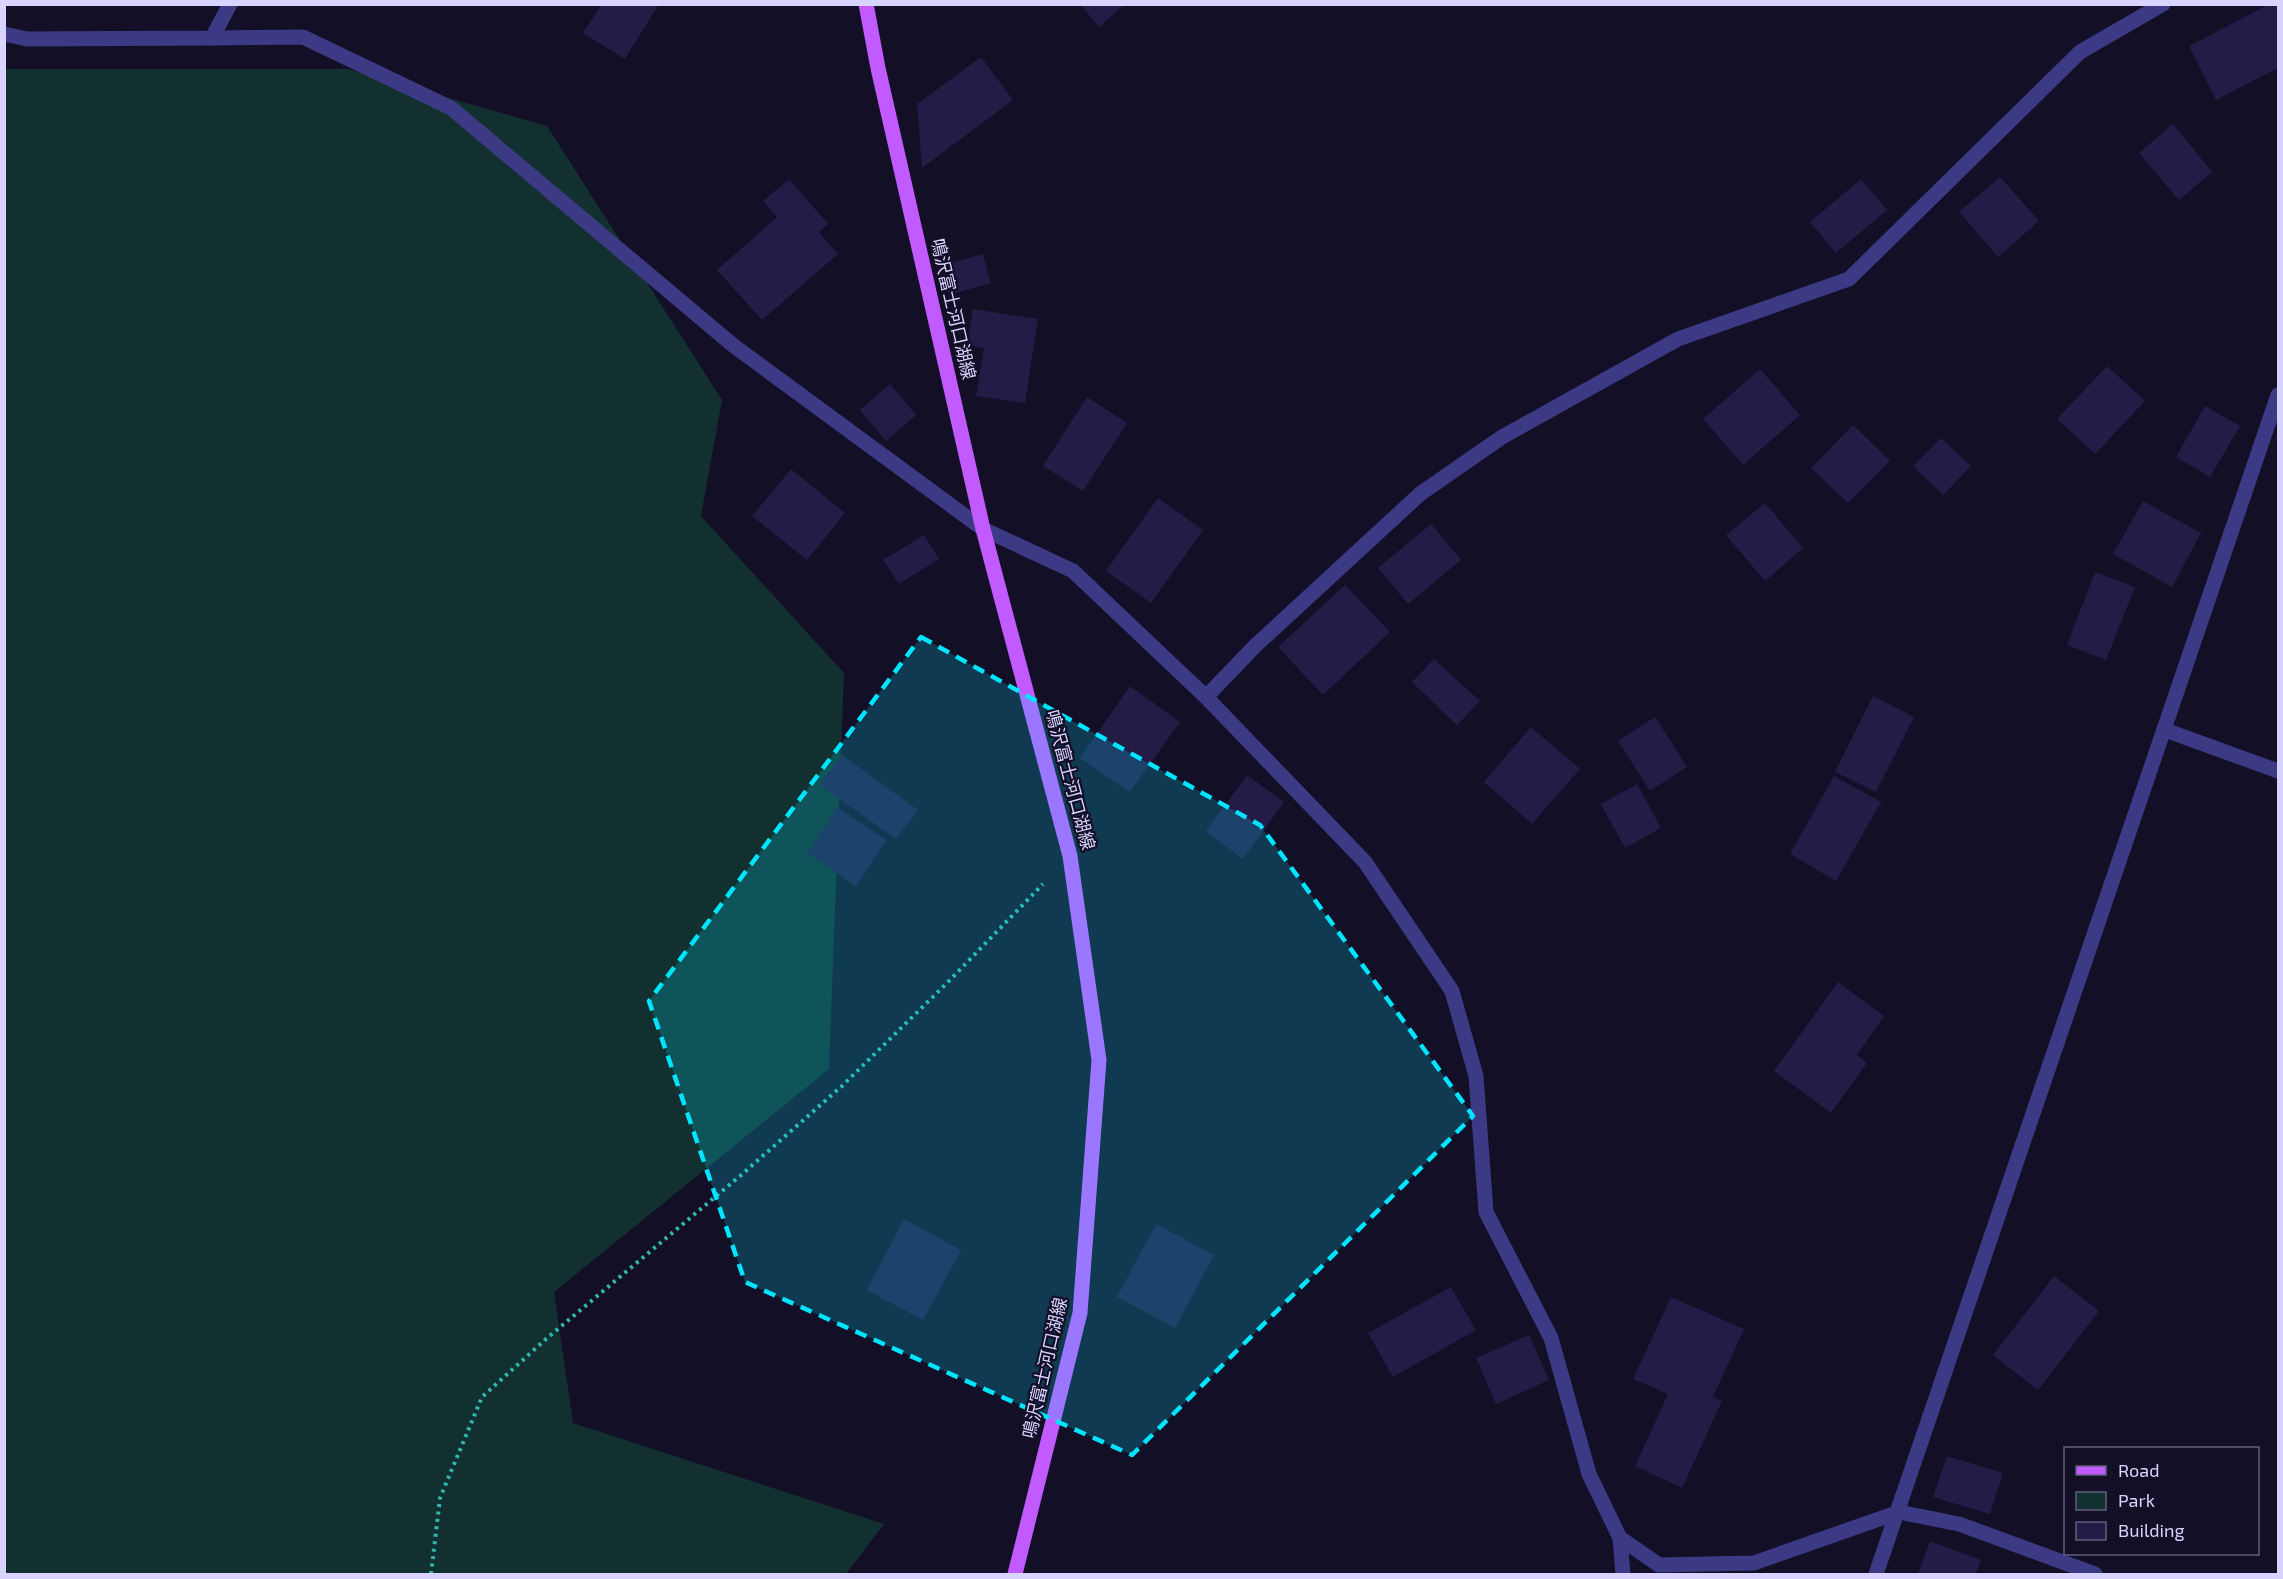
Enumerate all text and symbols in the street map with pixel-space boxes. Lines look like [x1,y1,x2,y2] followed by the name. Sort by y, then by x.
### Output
[927,236,981,381] street label: 鳴沢富士河口湖線
[1042,707,1100,852] street label: 鳴沢富士河口湖線
[1017,1295,1071,1440] street label: 鳴沢富士河口湖線
[2064,1447,2259,1555] legend
[2118,1459,2159,1481] text: Road
[2118,1489,2155,1511] text: Park
[2118,1519,2185,1541] text: Building

